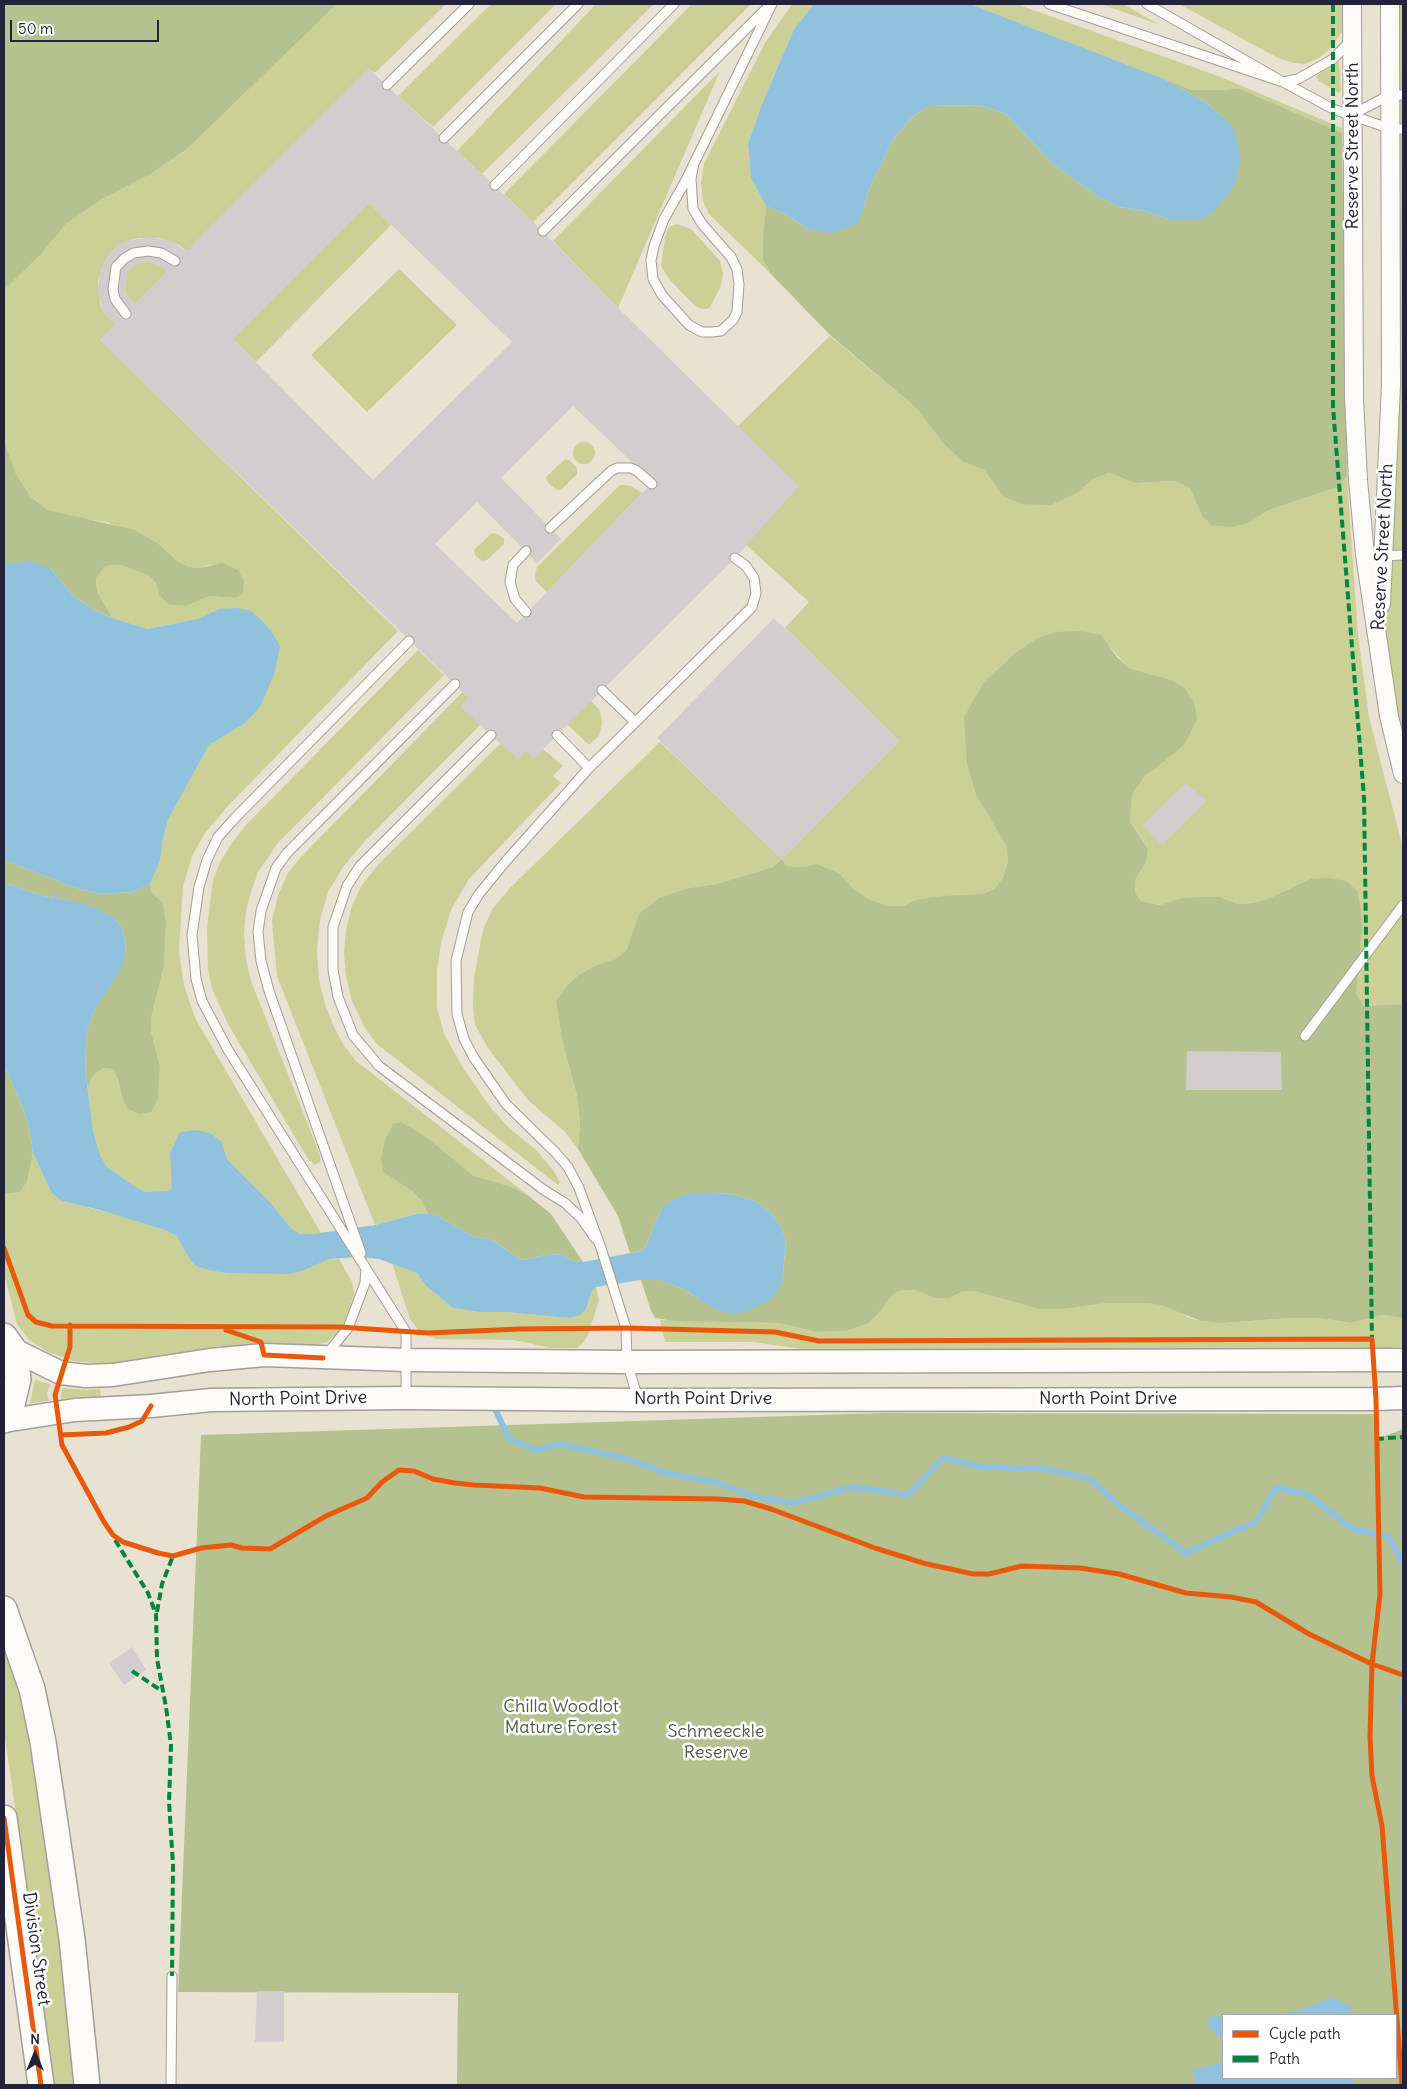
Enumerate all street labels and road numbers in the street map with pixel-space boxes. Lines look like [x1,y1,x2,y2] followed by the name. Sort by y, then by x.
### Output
[1342,62,1364,230] street label: Reserve Street North
[1368,463,1398,631] street label: Reserve Street North
[229,1387,367,1411] street label: North Point Drive
[634,1388,772,1410] street label: North Point Drive
[1039,1388,1177,1410] street label: North Point Drive
[17,1891,55,2007] street label: Division Street

